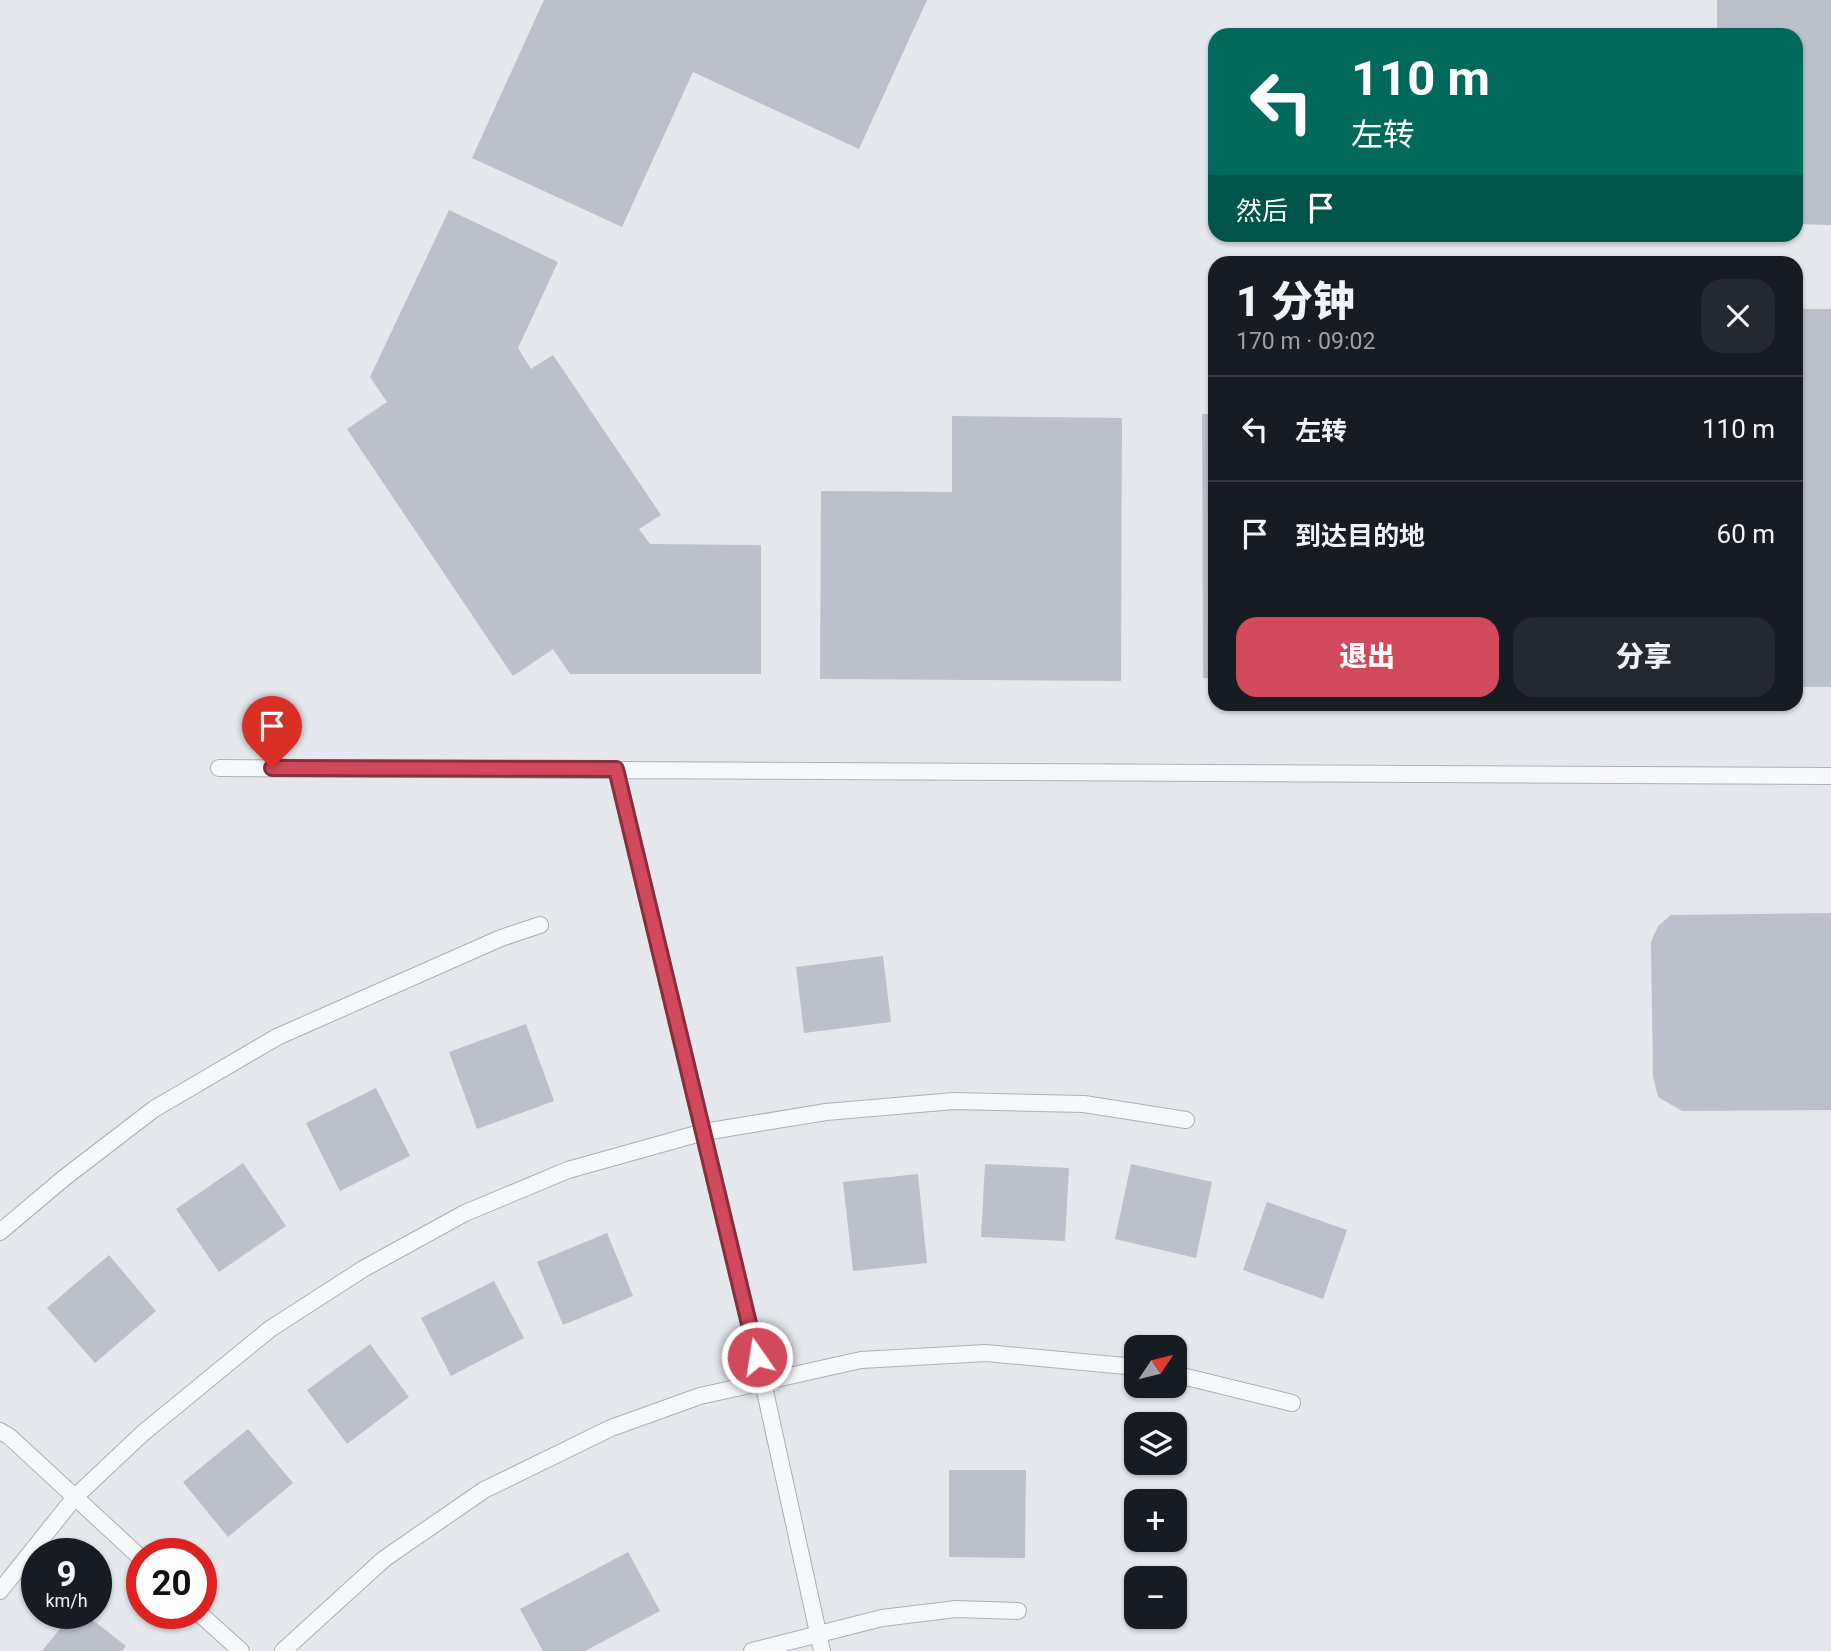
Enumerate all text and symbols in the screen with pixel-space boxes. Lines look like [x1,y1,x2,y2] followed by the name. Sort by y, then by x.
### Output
[1351,50,1490,107] text: 110 m
[1236,56,1327,147] icon: left
[1351,116,1415,154] text: 左转
[1302,189,1340,227] icon: arrive
[1236,196,1288,226] text: 然后
[1236,277,1355,326] text: 1 分钟
[1701,279,1775,353] button: close
[1236,328,1375,355] text: 170 m · 09:02
[1236,410,1274,448] icon: left
[1702,414,1775,444] text: 110 m
[1295,416,1347,446] text: 左转
[1236,515,1274,553] icon: arrive
[1717,519,1775,549] text: 60 m
[1295,521,1425,551] text: 到达目的地
[1236,617,1499,697] button: 退出
[1513,617,1775,697] button: 分享
[242,696,302,768] pin
[253,707,291,745] icon: arrive
[720,1320,794,1394] position arrow
[1124,1335,1186,1398] north arrow
[1124,1335,1187,1629] map controls
[1124,1412,1187,1475] button: layers
[1124,1489,1187,1552] button: +
[126,1538,217,1629] speed limit sign: 20
[56,1554,77,1595] text: 9
[1124,1566,1187,1629] button: −
[45,1590,88,1611] text: km/h

